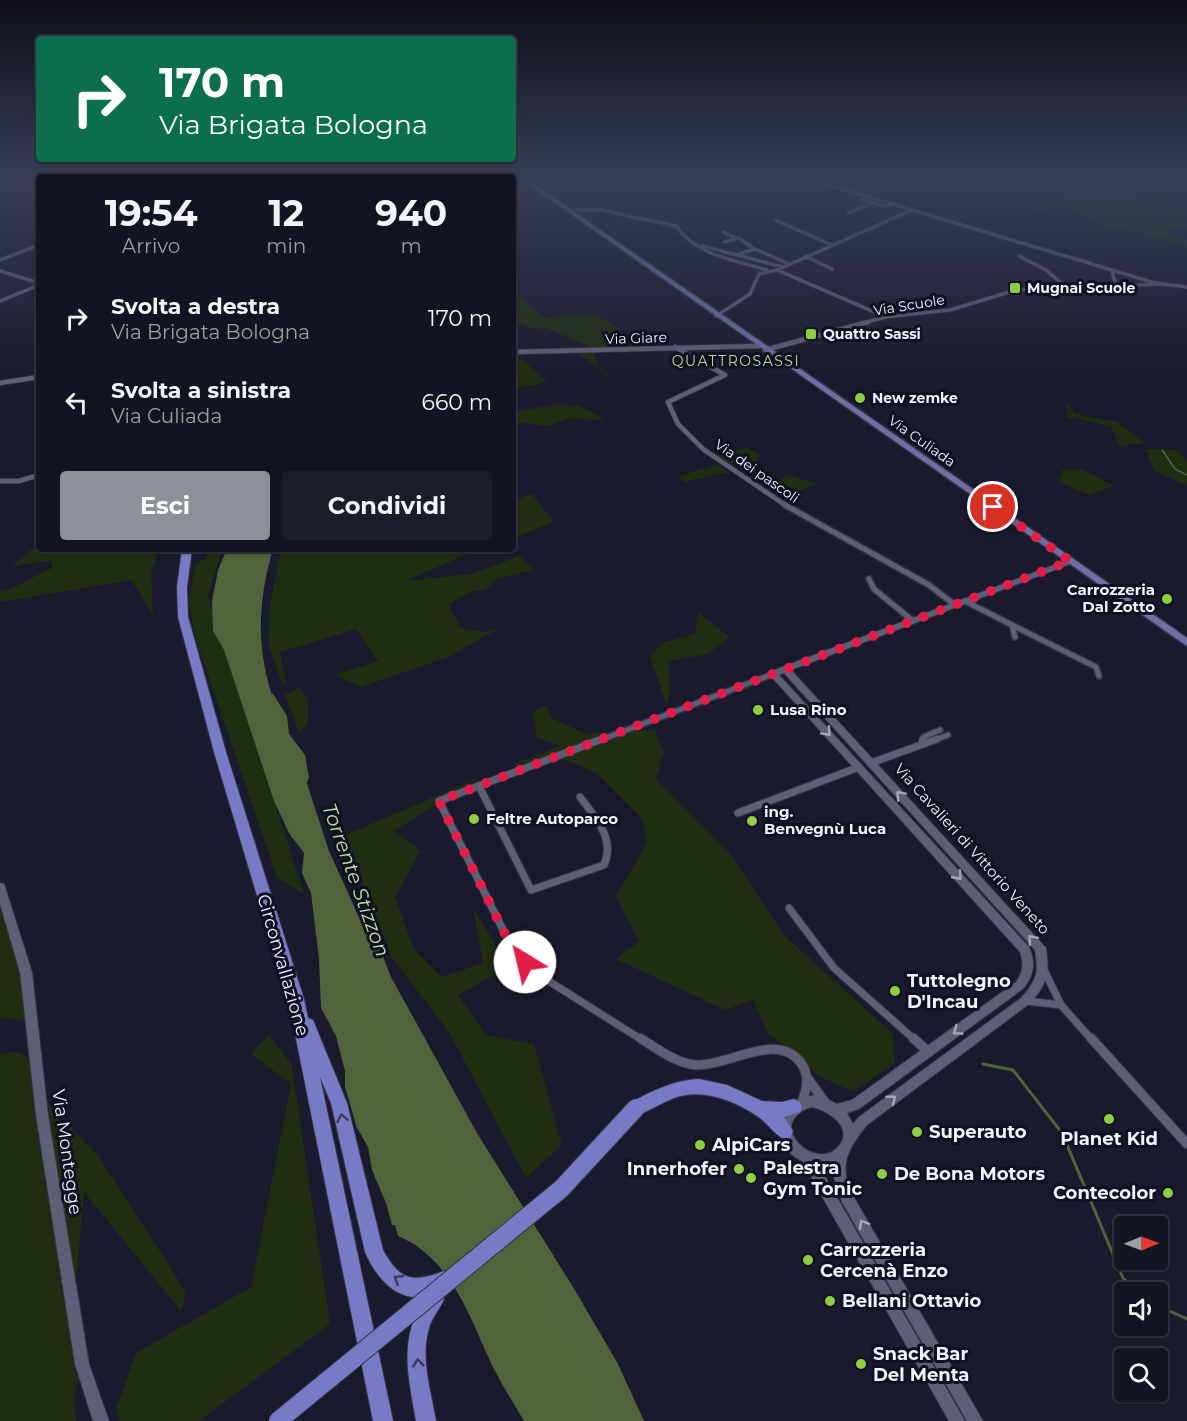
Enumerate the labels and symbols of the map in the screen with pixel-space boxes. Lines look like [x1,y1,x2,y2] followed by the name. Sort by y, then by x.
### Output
[1027,279,1135,297] place label: Mugnai Scuole
[1008,281,1022,295] marker: Mugnai Scuole
[872,290,946,320] street label: Via Scuole
[823,325,921,343] place label: Quattro Sassi
[804,327,818,341] marker: Quattro Sassi
[605,328,667,348] street label: Via Giare
[672,352,800,370] district label: QUATTROSASSI
[872,389,958,407] place label: New zemke
[853,391,867,405] marker: New zemke
[885,411,959,471] street label: Via Culiada
[711,435,803,507] street label: Via dei pascoli
[967,481,1018,532] pin
[1067,580,1155,616] place label: Carrozzeria Dal Zotto
[1160,592,1174,606] marker: Carrozzeria Dal Zotto
[770,700,847,719] place label: Lusa Rino
[751,703,765,717] marker: Lusa Rino
[820,726,831,736] one-way arrow
[890,759,1054,938] street label: Via Cavalieri di Vittorio Veneto
[896,791,907,801] one-way arrow
[317,800,395,960] water label: Torrente Stizzon
[764,802,886,838] place label: ing. Benvegnù Luca
[486,809,618,828] place label: Feltre Autoparco
[467,812,481,826] marker: Feltre Autoparco
[745,814,759,828] marker: ing. Benvegnù Luca
[951,870,962,880] one-way arrow
[252,892,314,1039] street label: Circonvallazione
[493,930,557,994] position arrow
[1028,935,1039,946] one-way arrow
[907,970,1011,1013] place label: Tuttolegno D'Incau
[888,984,902,998] marker: Tuttolegno D'Incau
[952,1024,963,1035] one-way arrow
[47,1088,87,1216] street label: Via Montegge
[886,1095,897,1106] one-way arrow
[1102,1112,1116,1126] marker: Planet Kid
[336,1113,349,1123] one-way arrow
[929,1121,1027,1143] place label: Superauto
[910,1125,924,1139] marker: Superauto
[1060,1128,1158,1150] place label: Planet Kid
[711,1134,791,1156] place label: AlpiCars
[693,1138,707,1152] marker: AlpiCars
[763,1157,862,1200] place label: Palestra Gym Tonic
[627,1158,727,1180] place label: Innerhofer
[732,1162,746,1176] marker: Innerhofer
[894,1163,1046,1185] place label: De Bona Motors
[875,1167,889,1181] marker: De Bona Motors
[744,1171,758,1185] marker: Palestra Gym Tonic
[1053,1182,1156,1204] place label: Contecolor
[1161,1186,1175,1200] marker: Contecolor
[1114,1216,1168,1270] north arrow
[859,1220,870,1230] one-way arrow
[820,1239,948,1282] place label: Carrozzeria Cercenà Enzo
[801,1253,815,1267] marker: Carrozzeria Cercenà Enzo
[394,1275,404,1287] one-way arrow
[842,1290,982,1312] place label: Bellani Ottavio
[823,1294,837,1308] marker: Bellani Ottavio
[873,1343,969,1386] place label: Snack Bar Del Menta
[854,1357,868,1371] marker: Snack Bar Del Menta
[412,1359,425,1368] one-way arrow

